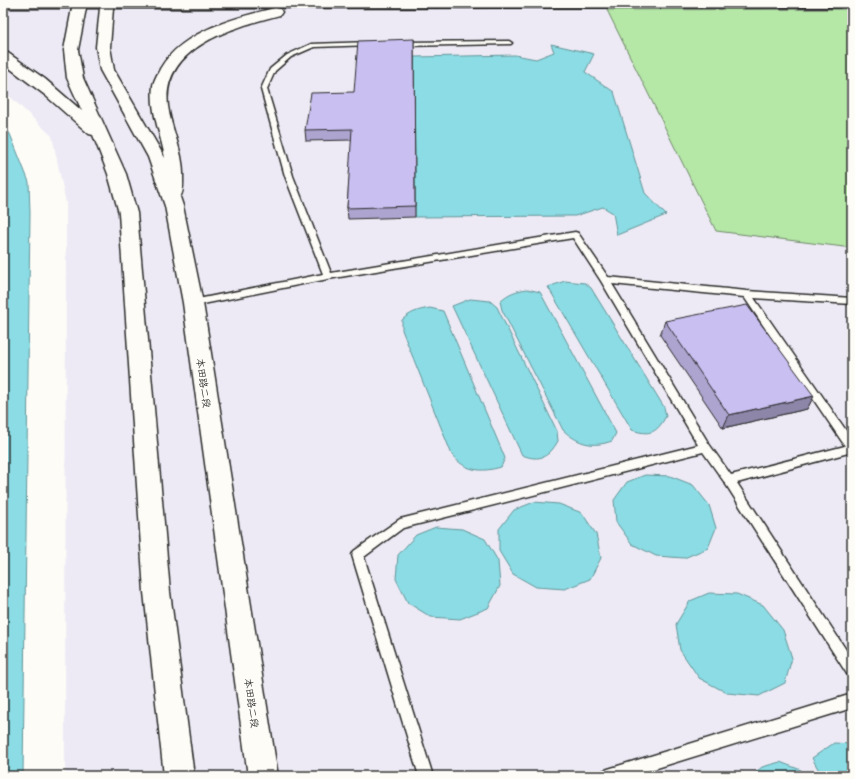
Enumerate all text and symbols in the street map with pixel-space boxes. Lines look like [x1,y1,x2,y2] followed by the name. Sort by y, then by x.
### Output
[192,357,214,409] street label: 本田路二段
[240,677,262,729] street label: 本田路二段

